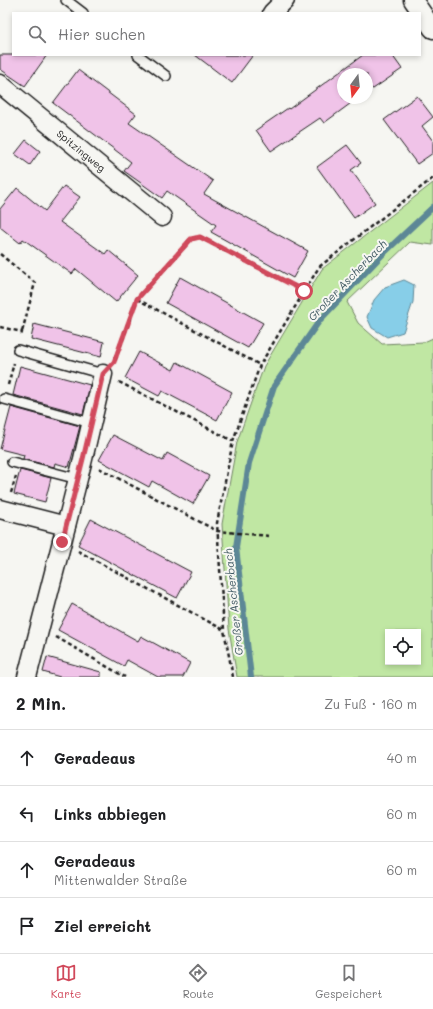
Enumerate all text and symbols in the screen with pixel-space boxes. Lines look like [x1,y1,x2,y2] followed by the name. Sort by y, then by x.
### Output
[12,12,421,56] search box
[26,23,48,45] icon: search
[58,24,145,44] text: Hier suchen
[337,68,373,104] north arrow
[54,126,109,175] street label: Spitzingweg
[304,236,390,324] water label: Großer Ascherbach
[295,282,313,300] route start
[53,533,71,551] route end
[220,548,246,656] water label: Großer Ascherbach
[385,629,421,665] map controls
[385,629,421,665] button: locate
[16,692,66,714] text: 2 Min.
[324,695,417,712] text: Zu Fuß · 160 m
[16,747,38,769] icon: ahead
[54,748,135,768] text: Geradeaus
[387,749,417,766] text: 40 m
[16,803,38,825] icon: left
[54,804,166,824] text: Links abbiegen
[387,805,417,822] text: 60 m
[54,851,135,871] text: Geradeaus
[16,859,38,881] icon: ahead
[387,861,417,878] text: 60 m
[54,871,187,888] text: Mittenwalder Straße
[16,915,38,937] icon: arrive
[54,916,151,936] text: Ziel erreicht
[51,962,81,1001] tab: Karte
[183,962,214,1001] tab: Route
[315,962,382,1001] tab: Gespeichert

